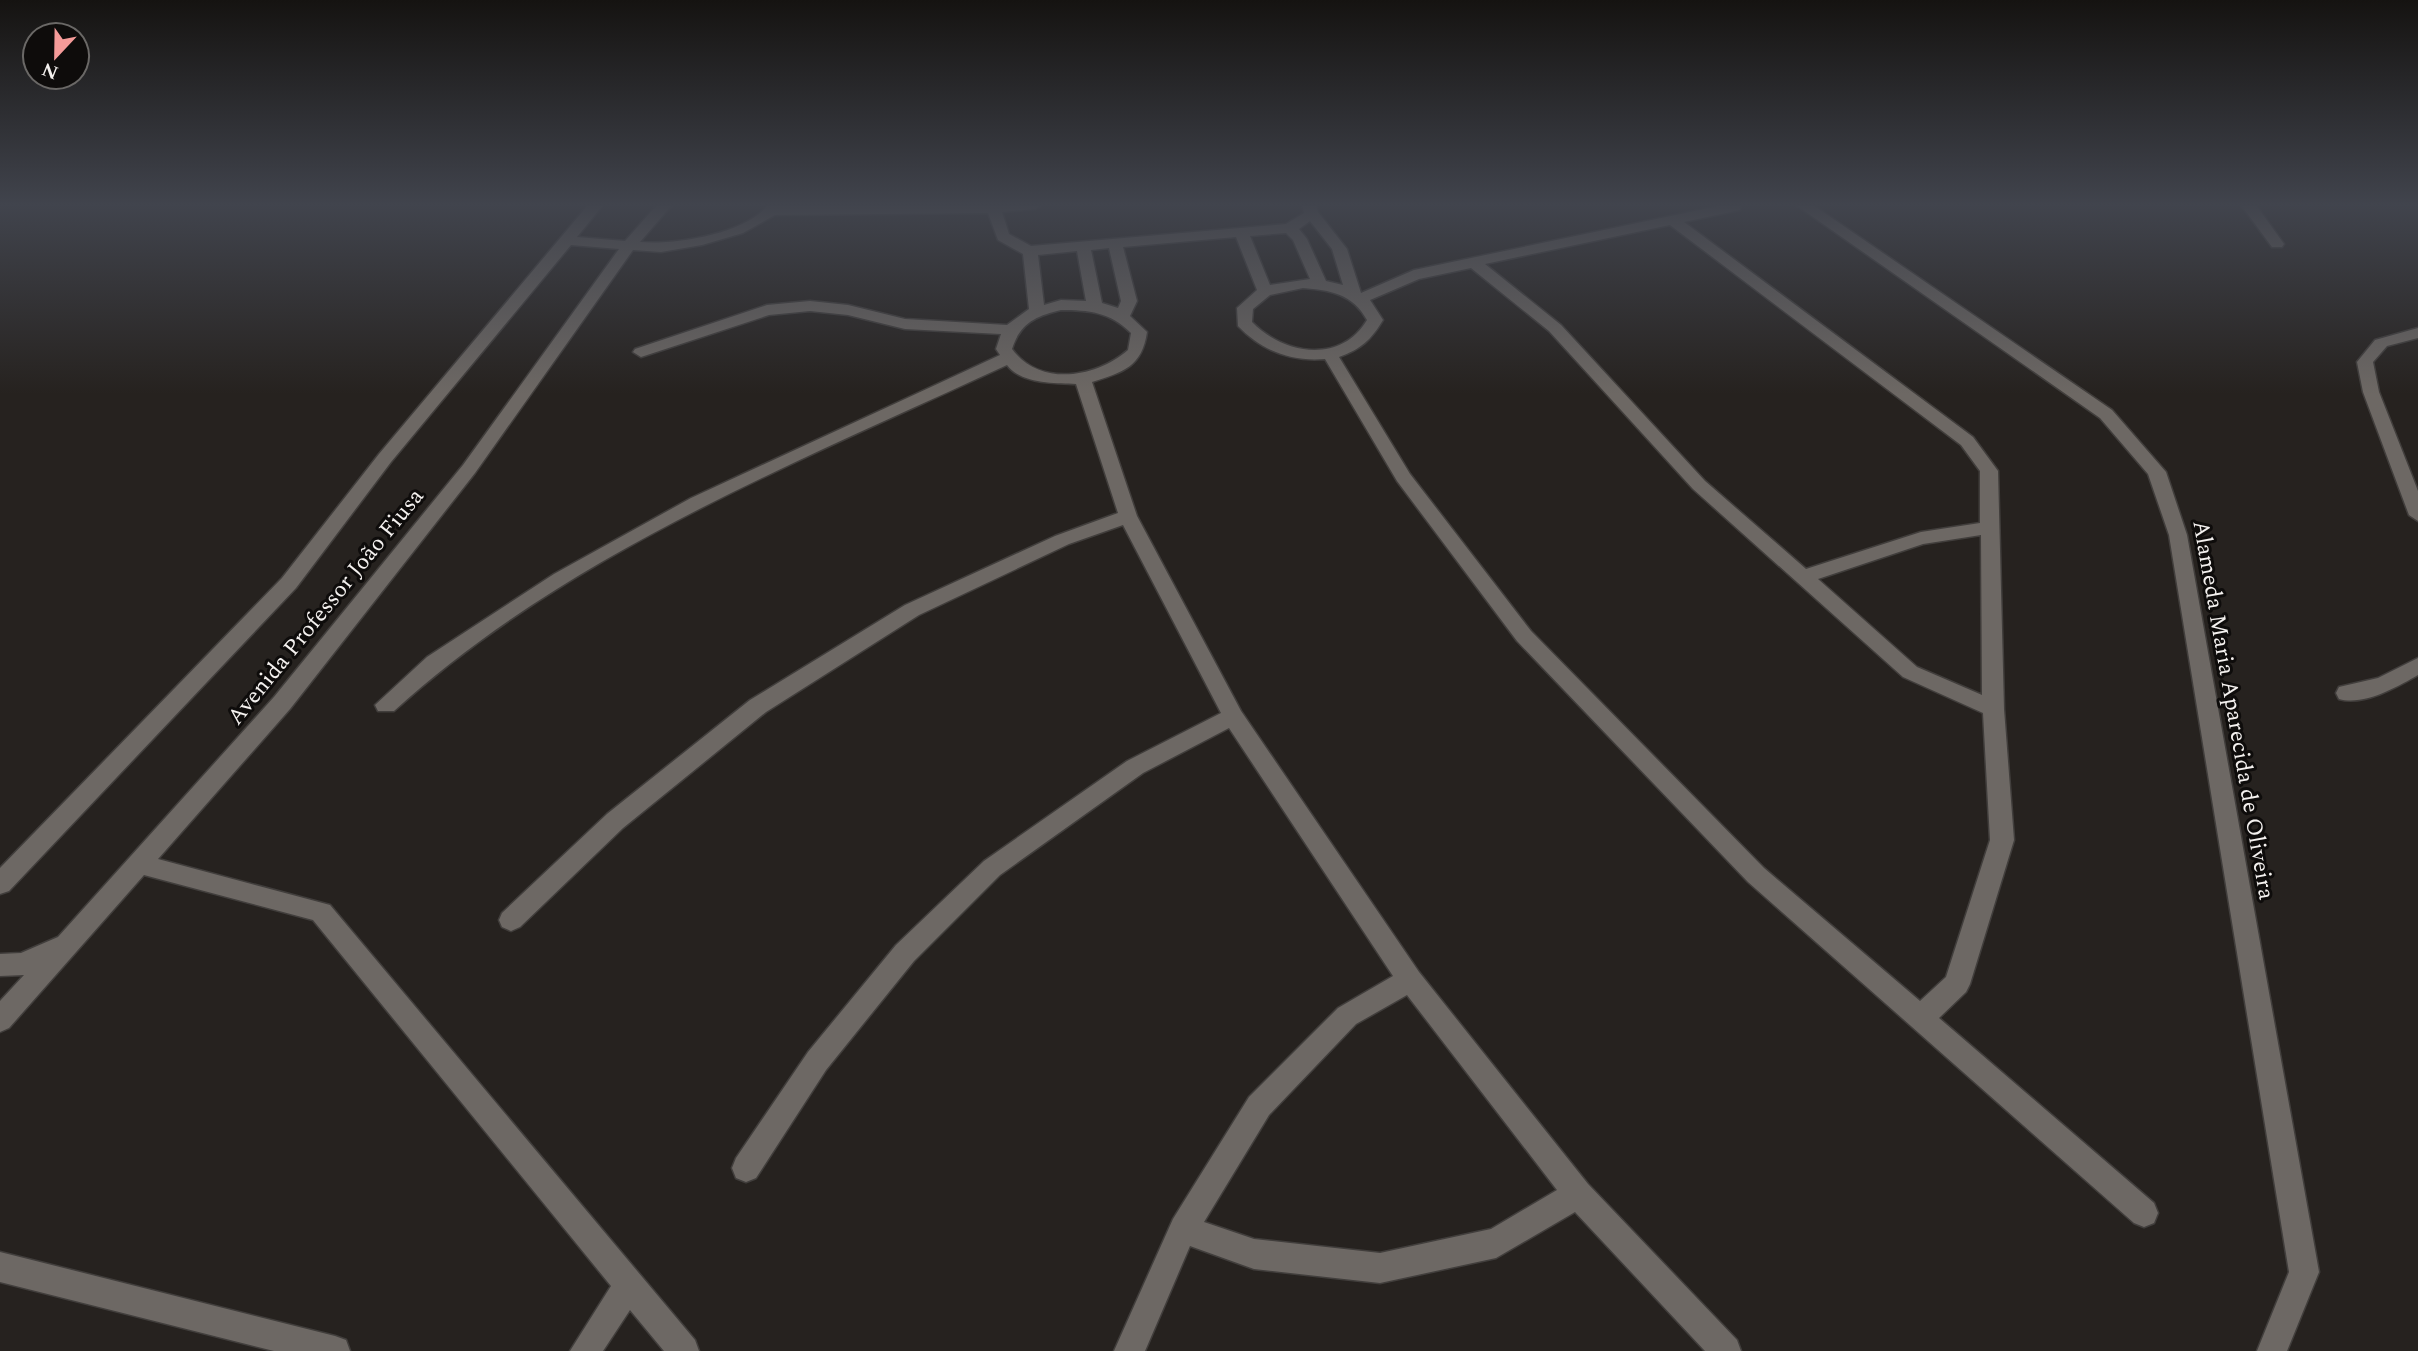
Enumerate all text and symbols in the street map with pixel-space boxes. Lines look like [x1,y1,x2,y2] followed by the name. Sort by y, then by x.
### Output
[21,21,91,91] north arrow
[38,54,63,87] text: N
[219,481,433,733] street label: Avenida Professor João Fiusa
[2182,518,2284,902] street label: Alameda Maria Aparecida de Oliveira

